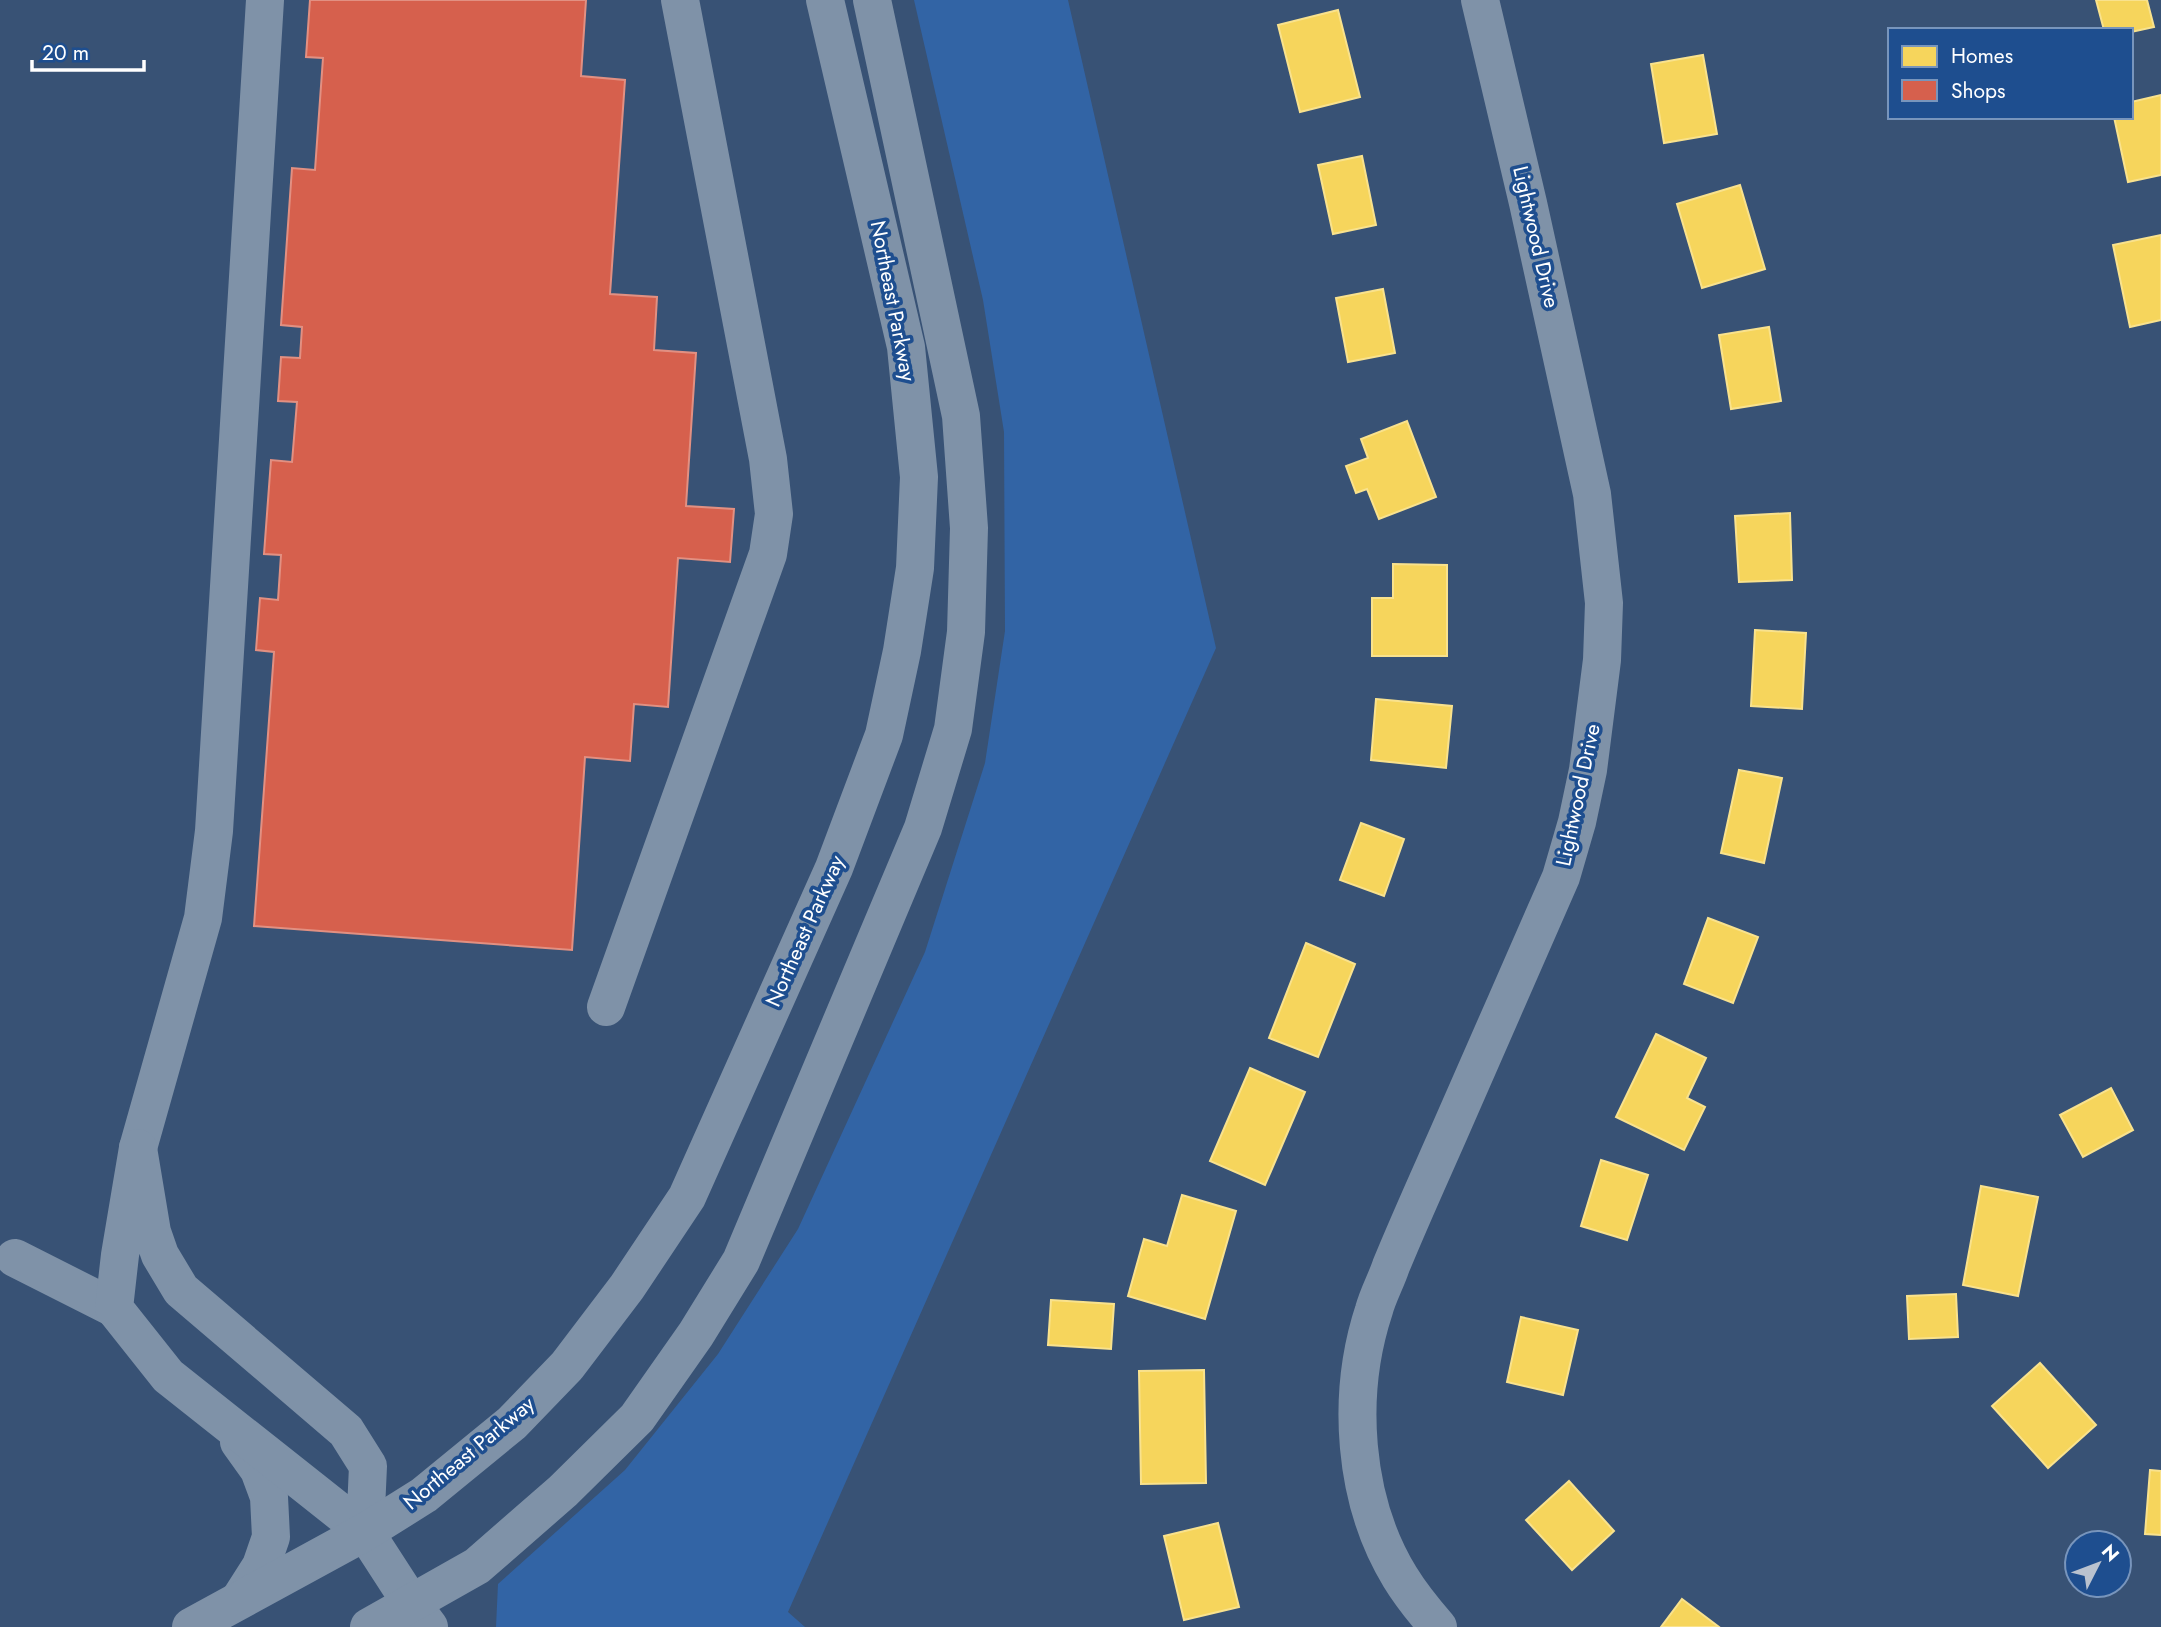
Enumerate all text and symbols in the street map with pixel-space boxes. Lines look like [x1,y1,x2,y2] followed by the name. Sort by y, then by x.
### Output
[32,28,144,72] scale bar
[1888,28,2133,119] legend
[42,38,89,68] text: 20 m
[1951,41,2013,71] text: Homes
[1951,76,2005,106] text: Shops
[1505,163,1567,311] street label: Lightwood Drive
[863,218,923,385] street label: Northeast Parkway
[1548,721,1608,869] street label: Lightwood Drive
[758,850,852,1012] street label: Northeast Parkway
[397,1389,542,1517] street label: Northeast Parkway
[2063,1529,2133,1599] north arrow
[2095,1538,2125,1568] text: N

